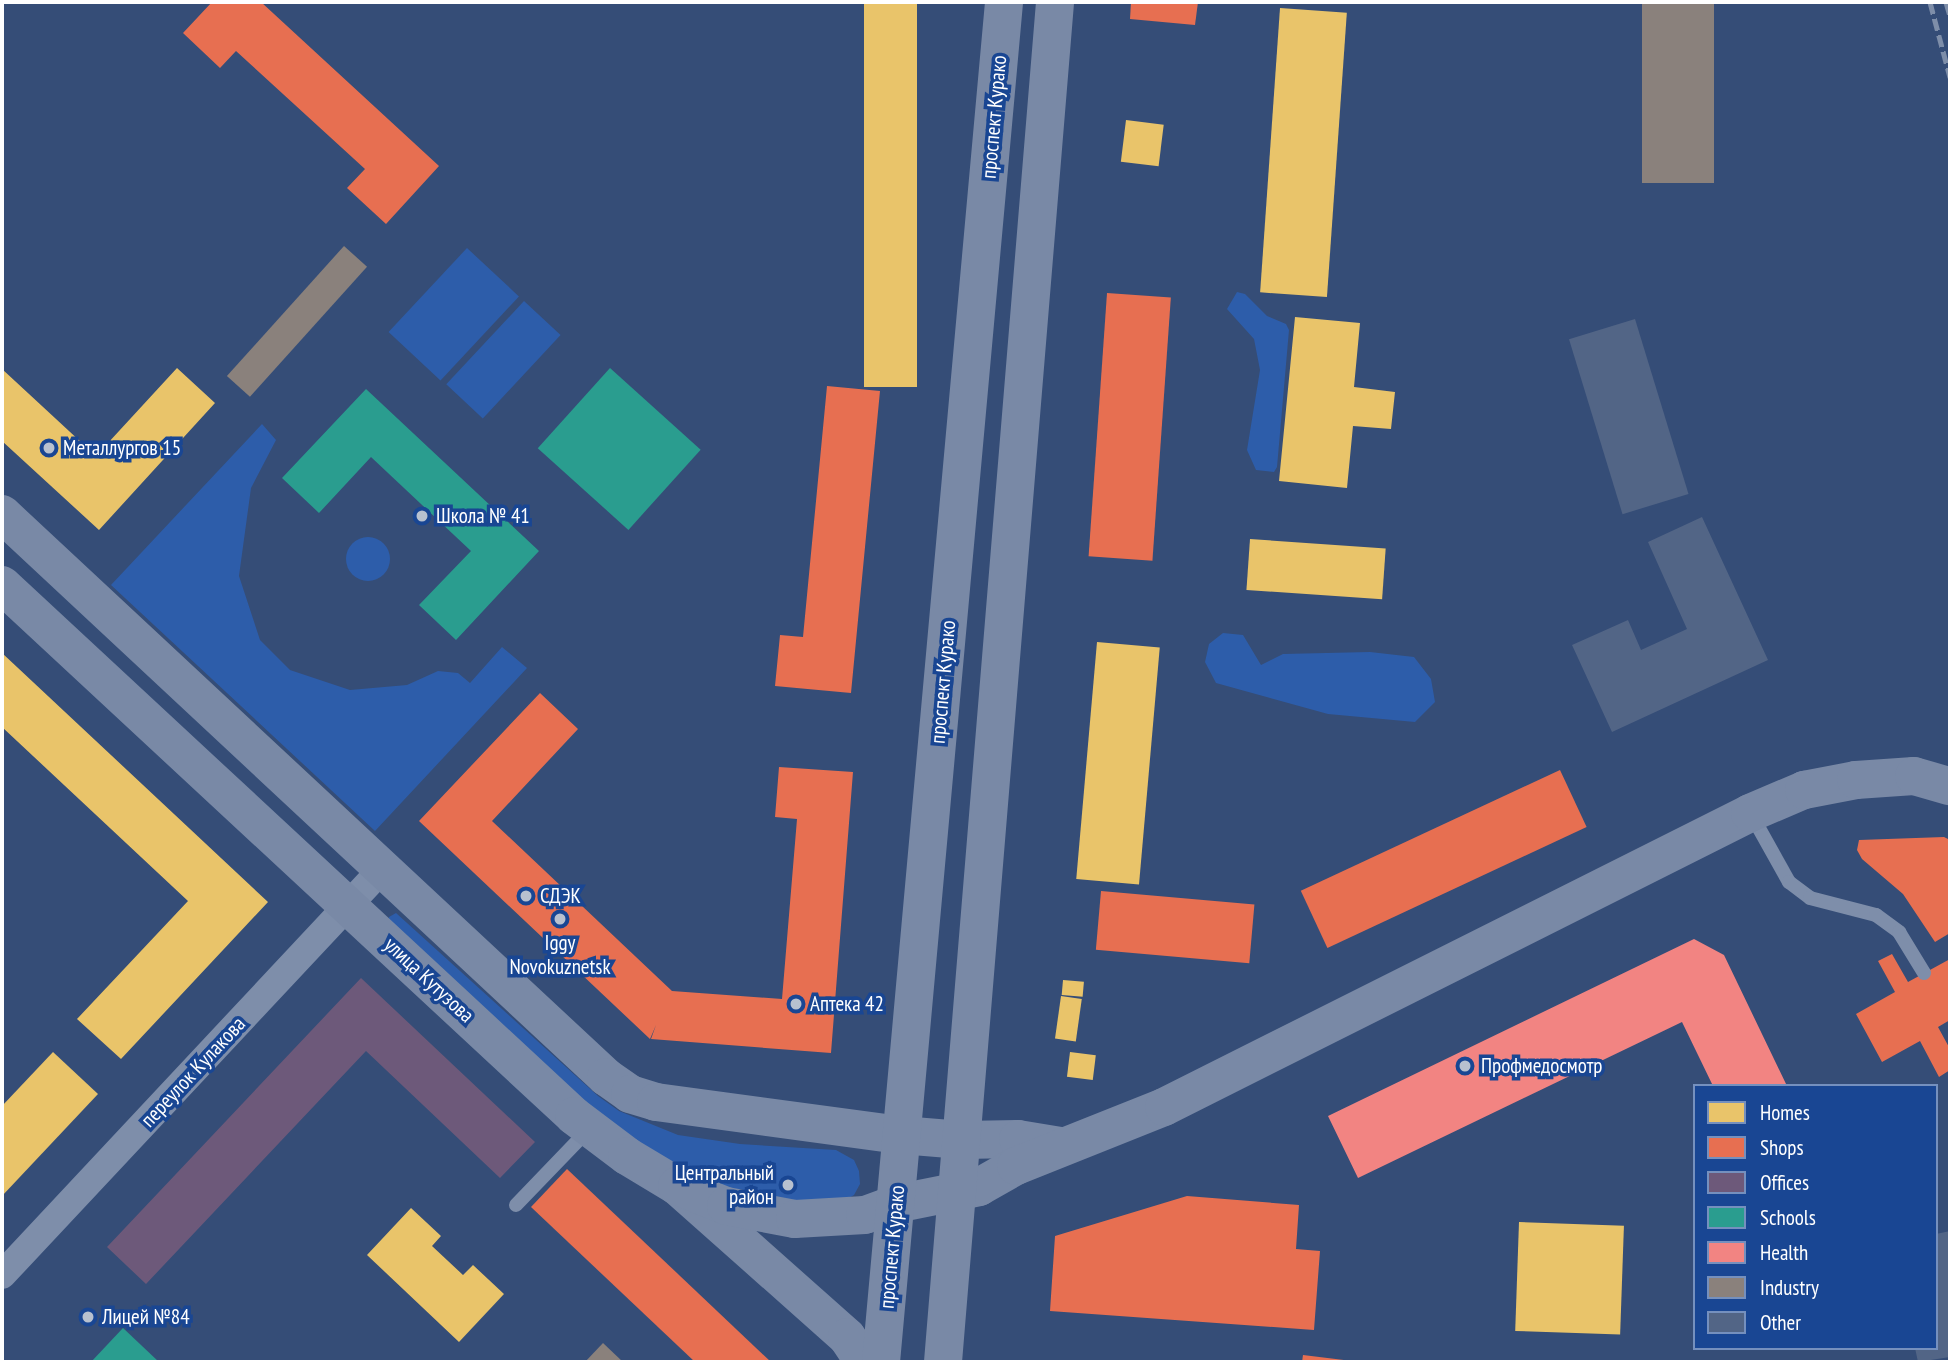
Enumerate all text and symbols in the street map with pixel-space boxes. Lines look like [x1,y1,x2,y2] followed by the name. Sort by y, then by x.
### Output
[976,54,1012,180] street label: проспект Курако
[63,435,181,461] place label: Металлургов 15
[41,440,57,456] marker: Металлургов 15
[436,503,530,529] place label: Школа № 41
[414,508,430,524] marker: Школа № 41
[925,619,961,745] street label: проспект Курако
[540,883,581,909] place label: СДЭК
[518,888,534,904] marker: СДЭК
[552,911,568,927] marker: Iggy Novokuznetsk
[509,930,611,980] place label: Iggy Novokuznetsk
[379,932,479,1028] street label: улица Кутузова
[810,991,884,1017] place label: Аптека 42
[788,996,804,1012] marker: Аптека 42
[135,1012,251,1132] street label: переулок Кулакова
[1481,1053,1603,1079] place label: Профмедосмотр
[1455,1056,1475,1076] marker: Профмедосмотр
[1693,1084,1938,1350] legend
[1760,1099,1810,1126] text: Homes
[1760,1134,1804,1161] text: Shops
[675,1160,774,1210] place label: Центральный район
[1760,1169,1809,1196] text: Offices
[780,1177,796,1193] marker: Центральный район
[874,1184,910,1310] street label: проспект Курако
[1760,1204,1816,1231] text: Schools
[1760,1239,1808,1266] text: Health
[1760,1274,1819,1301] text: Industry
[102,1304,190,1330] place label: Лицей №84
[80,1309,96,1325] marker: Лицей №84
[1760,1309,1801,1336] text: Other

